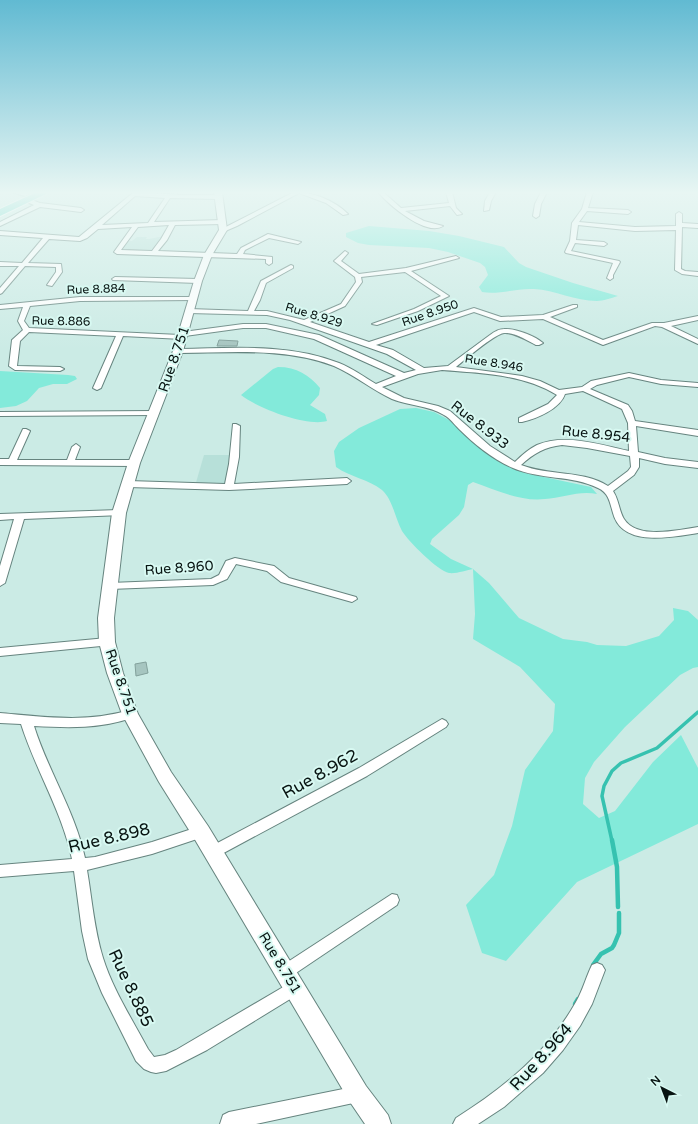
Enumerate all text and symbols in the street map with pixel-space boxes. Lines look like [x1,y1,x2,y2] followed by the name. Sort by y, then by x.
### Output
[66,281,126,297] street label: Rue 8.884
[400,297,461,329] street label: Rue 8.950
[284,300,344,330] street label: Rue 8.929
[31,313,91,329] street label: Rue 8.886
[155,324,193,394] street label: Rue 8.751
[464,351,524,375] street label: Rue 8.946
[448,397,512,453] street label: Rue 8.933
[561,422,631,446] street label: Rue 8.954
[144,557,214,579] street label: Rue 8.960
[102,647,140,717] street label: Rue 8.751
[278,745,362,803] street label: Rue 8.962
[66,818,152,858] street label: Rue 8.898
[255,929,305,997] street label: Rue 8.751
[104,946,158,1030] street label: Rue 8.885
[505,1019,577,1095] street label: Rue 8.964
[642,1068,682,1108] north arrow
[648,1073,663,1089] text: N

